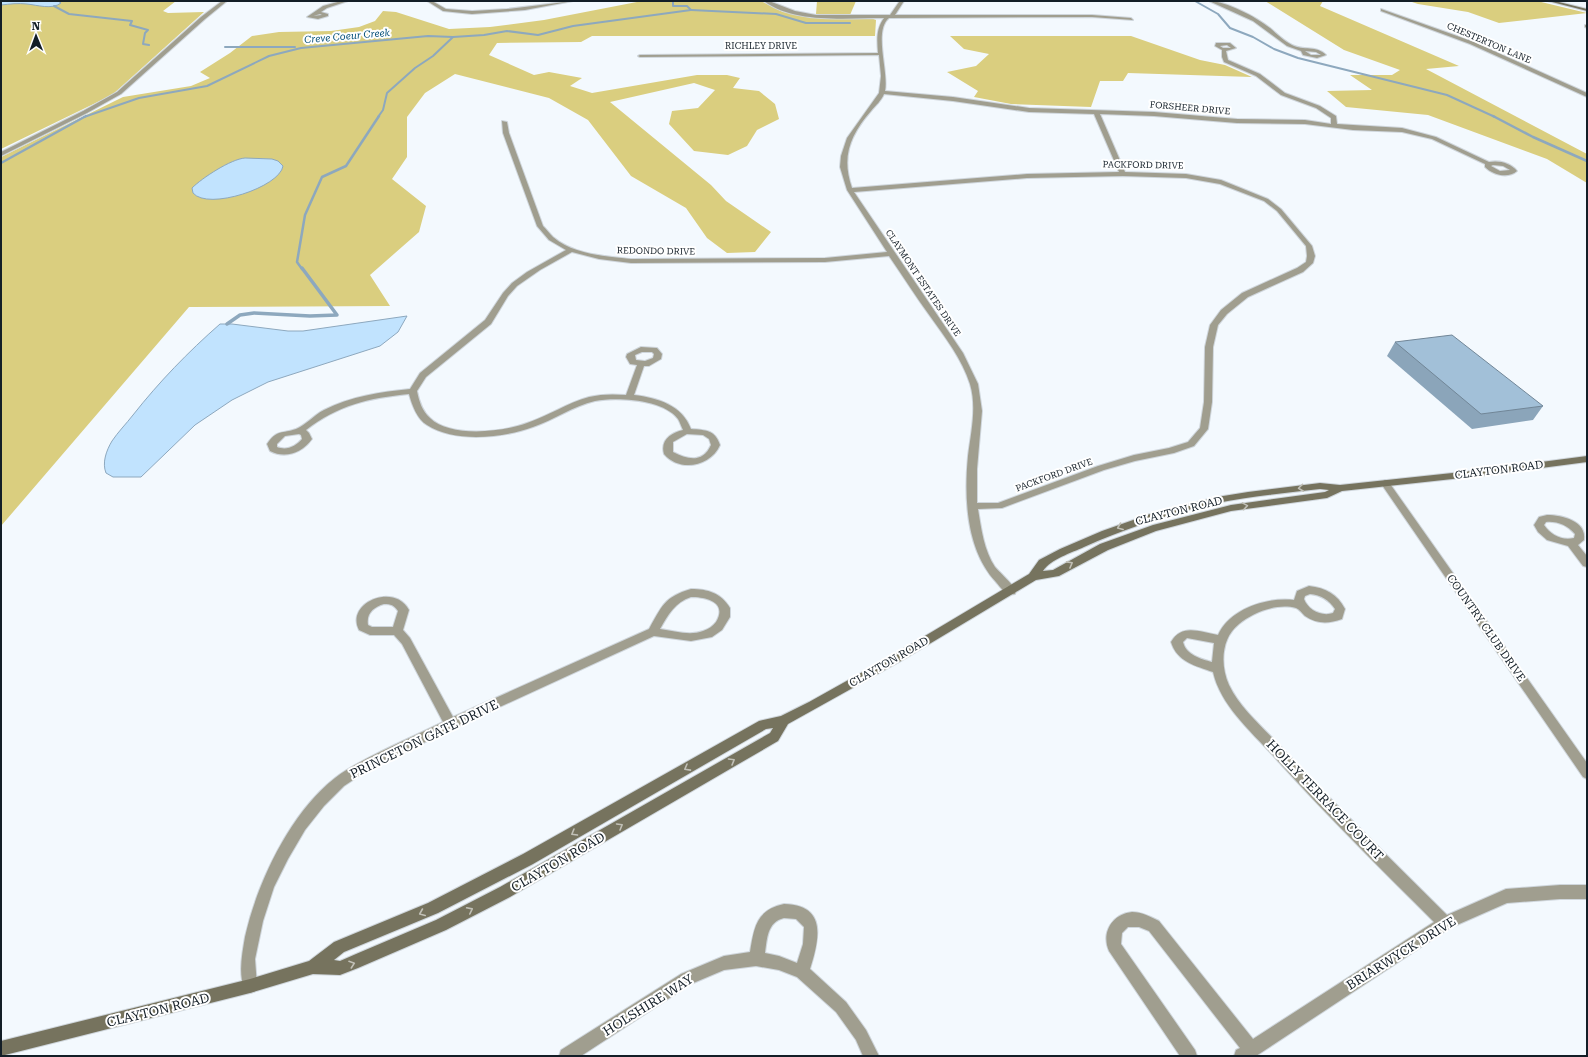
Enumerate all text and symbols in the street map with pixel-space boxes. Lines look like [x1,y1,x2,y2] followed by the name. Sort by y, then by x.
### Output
[16,16,56,56] north arrow
[31,20,41,33] text: N
[1445,21,1533,65] street label: CHESTERTON LANE
[304,27,391,45] water label: Creve Coeur Creek
[725,41,797,51] street label: RICHLEY DRIVE
[1149,100,1231,117] street label: FORSHEER DRIVE
[1102,159,1184,171] street label: PACKFORD DRIVE
[883,228,963,338] street label: CLAYMONT ESTATES DRIVE
[617,245,695,257] street label: REDONDO DRIVE
[1014,456,1094,494] street label: PACKFORD DRIVE
[1454,458,1544,482] street label: CLAYTON ROAD
[1298,483,1304,492] one-way arrow
[1134,494,1224,528] street label: CLAYTON ROAD
[1242,502,1249,511] one-way arrow
[1117,523,1124,531] one-way arrow
[1066,562,1073,569] one-way arrow
[1444,572,1528,684] street label: COUNTRY CLUB DRIVE
[847,634,931,690] street label: CLAYTON ROAD
[347,697,501,781] street label: PRINCETON GATE DRIVE
[1264,737,1387,863] street label: HOLLY TERRACE COURT
[728,758,735,765] one-way arrow
[684,763,691,770] one-way arrow
[616,824,623,831] one-way arrow
[571,828,578,835] one-way arrow
[509,829,607,895] street label: CLAYTON ROAD
[466,907,473,915] one-way arrow
[419,908,427,916] one-way arrow
[1344,913,1458,993] street label: BRIARWYCK DRIVE
[348,960,355,968] one-way arrow
[600,971,696,1039] street label: HOLSHIRE WAY
[105,990,211,1030] street label: CLAYTON ROAD

